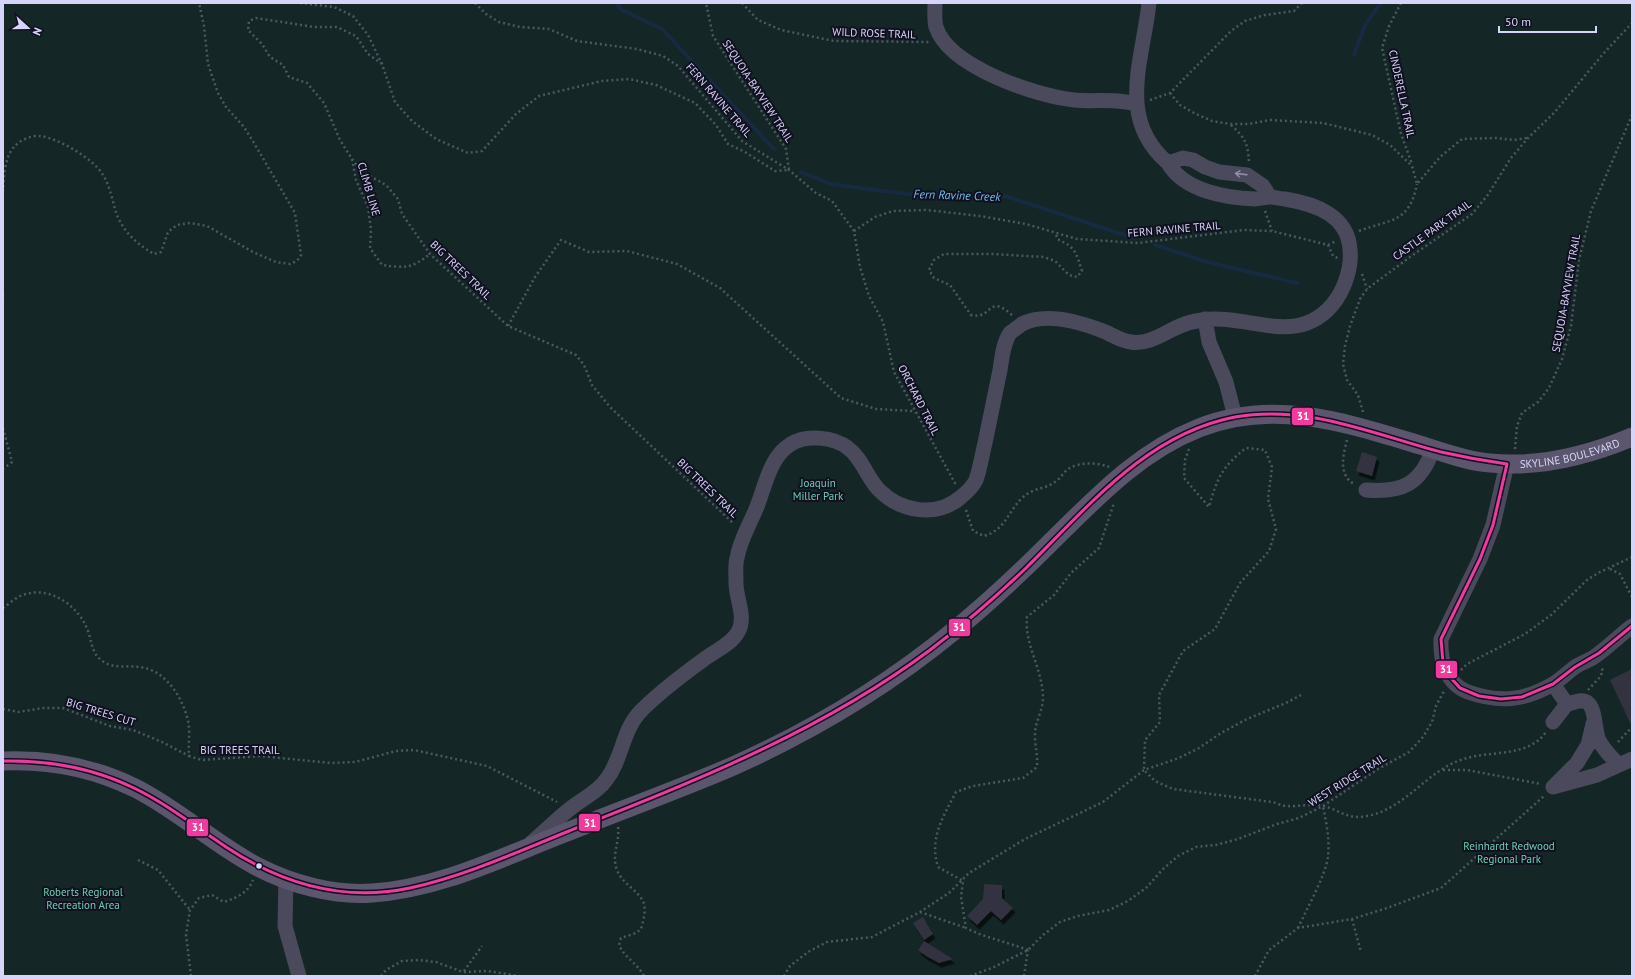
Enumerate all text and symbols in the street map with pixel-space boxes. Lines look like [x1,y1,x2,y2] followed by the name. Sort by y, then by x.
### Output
[8,8,48,48] north arrow
[1499,8,1596,34] scale bar
[1505,14,1531,29] text: 50 m
[832,25,916,41] street label: WILD ROSE TRAIL
[30,26,45,37] text: N
[719,37,797,145] street label: SEQUOIA-BAYVIEW TRAIL
[1386,48,1418,140] street label: CINDERELLA TRAIL
[683,60,755,140] street label: FERN RAVINE TRAIL
[355,160,383,218] street label: CLIMB LINE
[1235,170,1248,178] one-way arrow
[913,186,1001,204] water label: Fern Ravine Creek
[1390,197,1474,263] street label: CASTLE PARK TRAIL
[1127,218,1222,240] street label: FERN RAVINE TRAIL
[1549,232,1583,353] street label: SEQUOIA-BAYVIEW TRAIL
[428,237,495,303] street label: BIG TREES TRAIL
[895,362,943,438] street label: ORCHARD TRAIL
[1291,407,1314,426] line badge: 31
[1297,409,1309,423] text: 31
[1519,436,1622,471] street label: SKYLINE BOULEVARD
[675,455,742,521] street label: BIG TREES TRAIL
[793,476,844,503] park label: Joaquin Miller Park
[948,618,971,637] line badge: 31
[953,620,965,634] text: 31
[1435,660,1458,679] line badge: 31
[1440,662,1452,676] text: 31
[65,695,137,729] street label: BIG TREES CUT
[200,743,280,757] street label: BIG TREES TRAIL
[1305,750,1389,810] street label: WEST RIDGE TRAIL
[578,813,601,832] line badge: 31
[584,816,596,830] text: 31
[186,818,209,837] line badge: 31
[192,820,204,834] text: 31
[1463,839,1555,866] park label: Reinhardt Redwood Regional Park
[254,861,264,871] unlabelled marker
[43,885,124,912] park label: Roberts Regional Recreation Area

